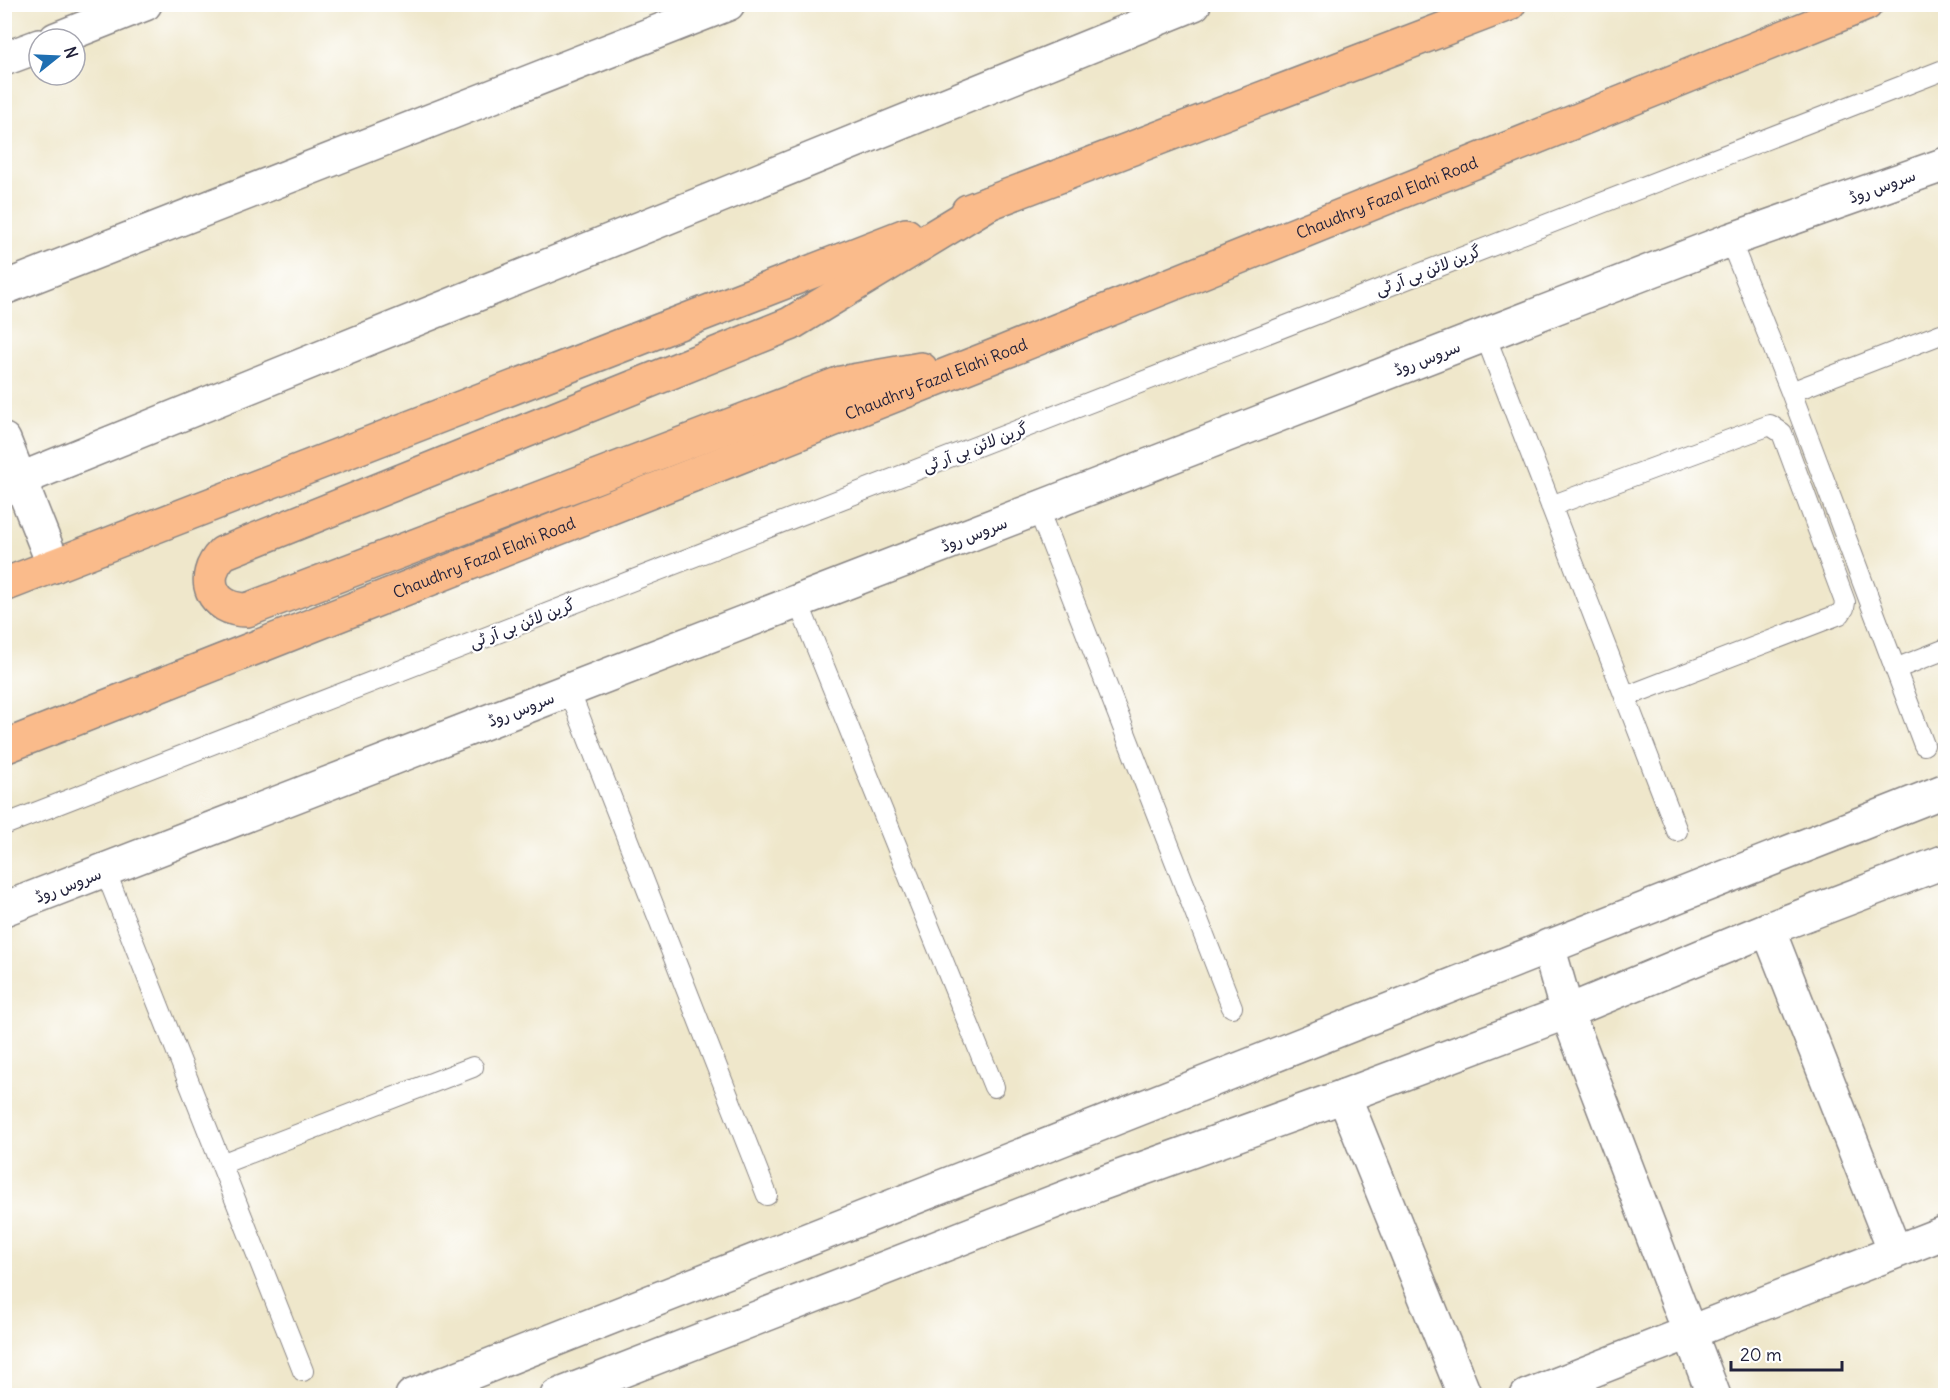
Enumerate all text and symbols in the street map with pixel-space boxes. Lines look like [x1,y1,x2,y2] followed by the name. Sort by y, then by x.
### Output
[27,27,87,87] north arrow
[60,44,82,61] text: N
[1293,152,1481,243] street label: Chaudhry Fazal Elahi Road
[1846,165,1918,207] street label: سروس روڈ
[1372,241,1484,300] street label: گرین لائن بی آر ٹی
[842,334,1030,424] street label: Chaudhry Fazal Elahi Road
[1391,336,1463,380] street label: سروس روڈ
[919,418,1031,477] street label: گرین لائن بی آر ٹی
[938,512,1010,556] street label: سروس روڈ
[390,513,578,602] street label: Chaudhry Fazal Elahi Road
[466,594,578,653] street label: گرین لائن بی آر ٹی
[485,687,557,731] street label: سروس روڈ
[32,863,104,907] street label: سروس روڈ
[1731,1334,1842,1372] scale bar
[1740,1343,1782,1366] text: 20 m

